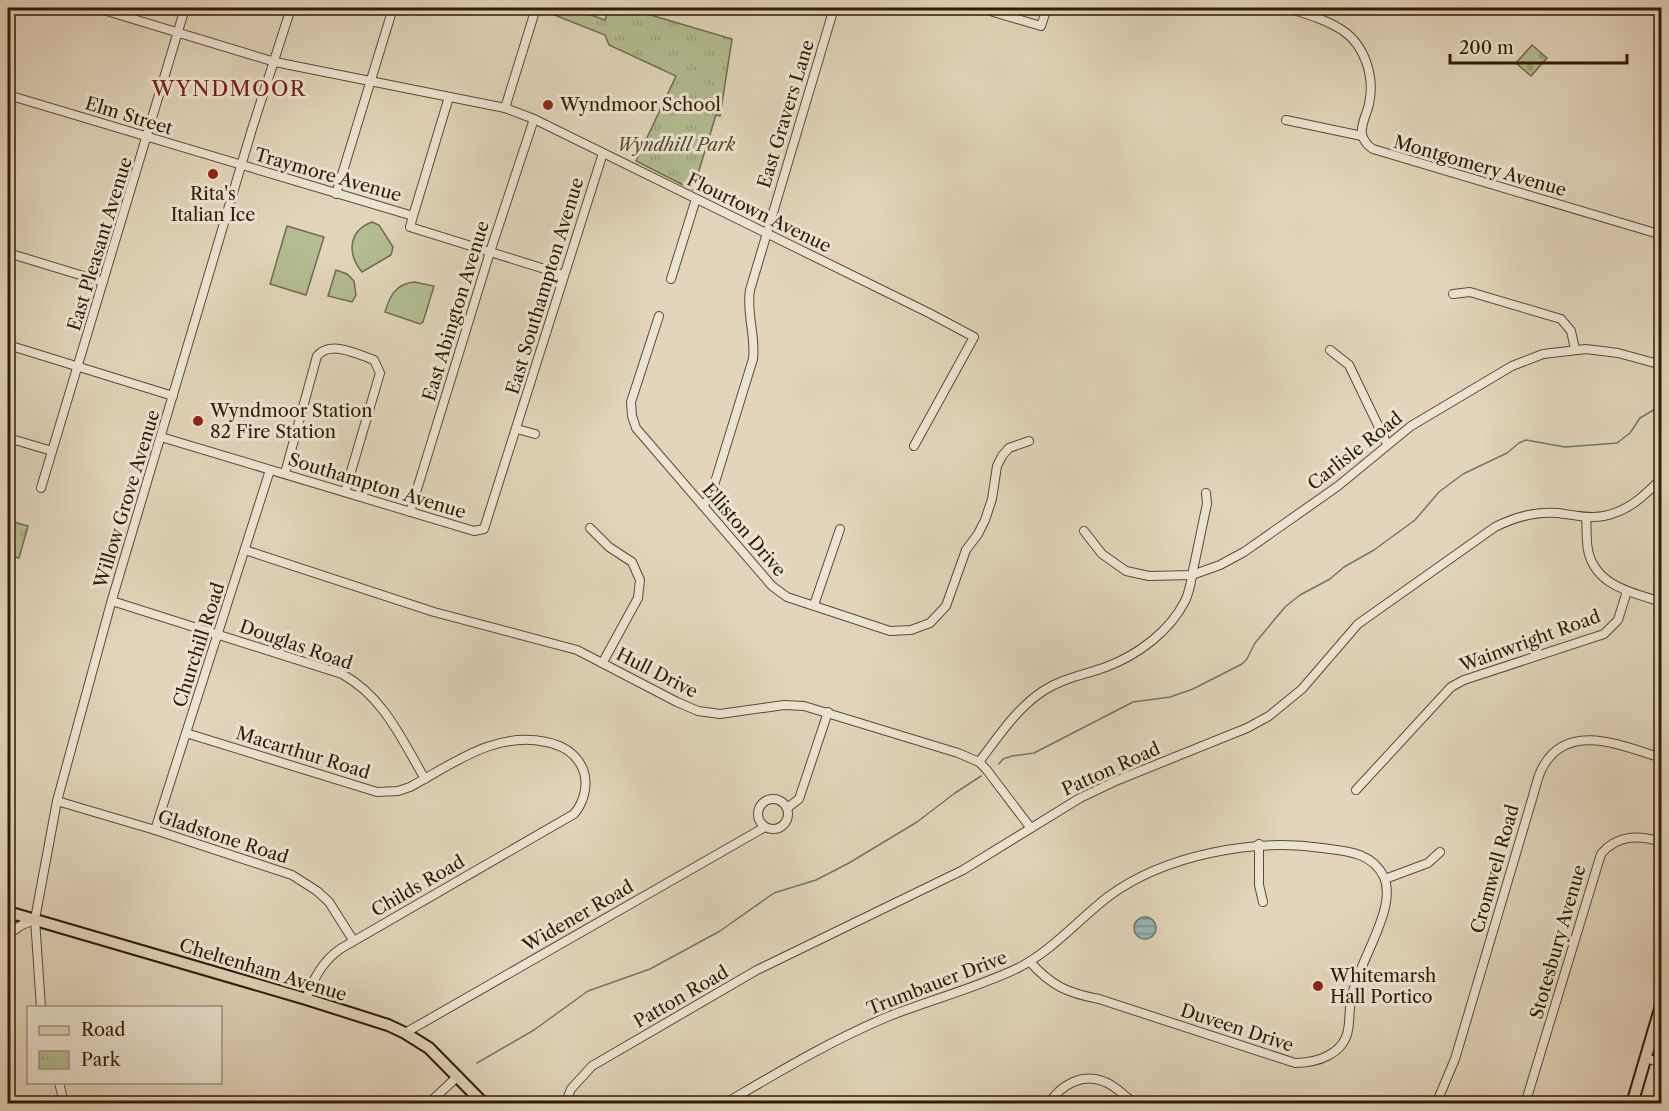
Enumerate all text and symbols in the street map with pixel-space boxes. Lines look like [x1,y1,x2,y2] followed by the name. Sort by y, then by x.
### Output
[1450,27,1627,65] scale bar
[753,37,819,191] street label: East Gravers Lane
[1459,37,1514,59] text: 200 m
[151,76,307,101] district label: WYNDMOOR
[83,92,176,140] street label: Elm Street
[559,94,721,116] place label: Wyndmoor School
[541,98,555,112] marker: Wyndmoor School
[1391,131,1569,201] street label: Montgomery Avenue
[617,134,736,156] park label: Wyndhill Park
[252,143,404,207] street label: Traymore Avenue
[63,154,137,334] street label: East Pleasant Avenue
[206,167,220,181] marker: Rita's Italian Ice
[683,169,835,257] street label: Flourtown Avenue
[502,175,588,397] street label: East Southampton Avenue
[171,183,255,226] place label: Rita's Italian Ice
[418,218,494,404] street label: East Abington Avenue
[209,400,373,443] place label: Wyndmoor Station 82 Fire Station
[89,407,165,592] street label: Willow Grove Avenue
[1303,407,1407,495] street label: Carlisle Road
[191,414,205,428] marker: Wyndmoor Station 82 Fire Station
[286,448,468,524] street label: Southampton Avenue
[697,479,791,581] street label: Elliston Drive
[168,580,230,710] street label: Churchill Road
[1456,605,1603,677] street label: Wainwright Road
[237,615,355,675] street label: Douglas Road
[613,643,701,703] street label: Hull Drive
[233,722,373,784] street label: Macarthur Road
[1058,737,1164,800] street label: Patton Road
[1466,802,1524,936] street label: Cromwell Road
[155,806,291,868] street label: Gladstone Road
[367,850,469,922] street label: Childs Road
[1525,862,1591,1022] street label: Stotesbury Avenue
[518,875,637,957] street label: Widener Road
[177,934,349,1006] street label: Cheltenham Avenue
[864,946,1010,1020] street label: Trumbauer Drive
[630,961,732,1033] street label: Patton Road
[1329,965,1436,1008] place label: Whitemarsh Hall Portico
[1311,979,1325,993] marker: Whitemarsh Hall Portico
[1178,999,1296,1057] street label: Duveen Drive
[27,1006,222,1084] legend
[81,1019,126,1041] text: Road
[81,1049,122,1071] text: Park

